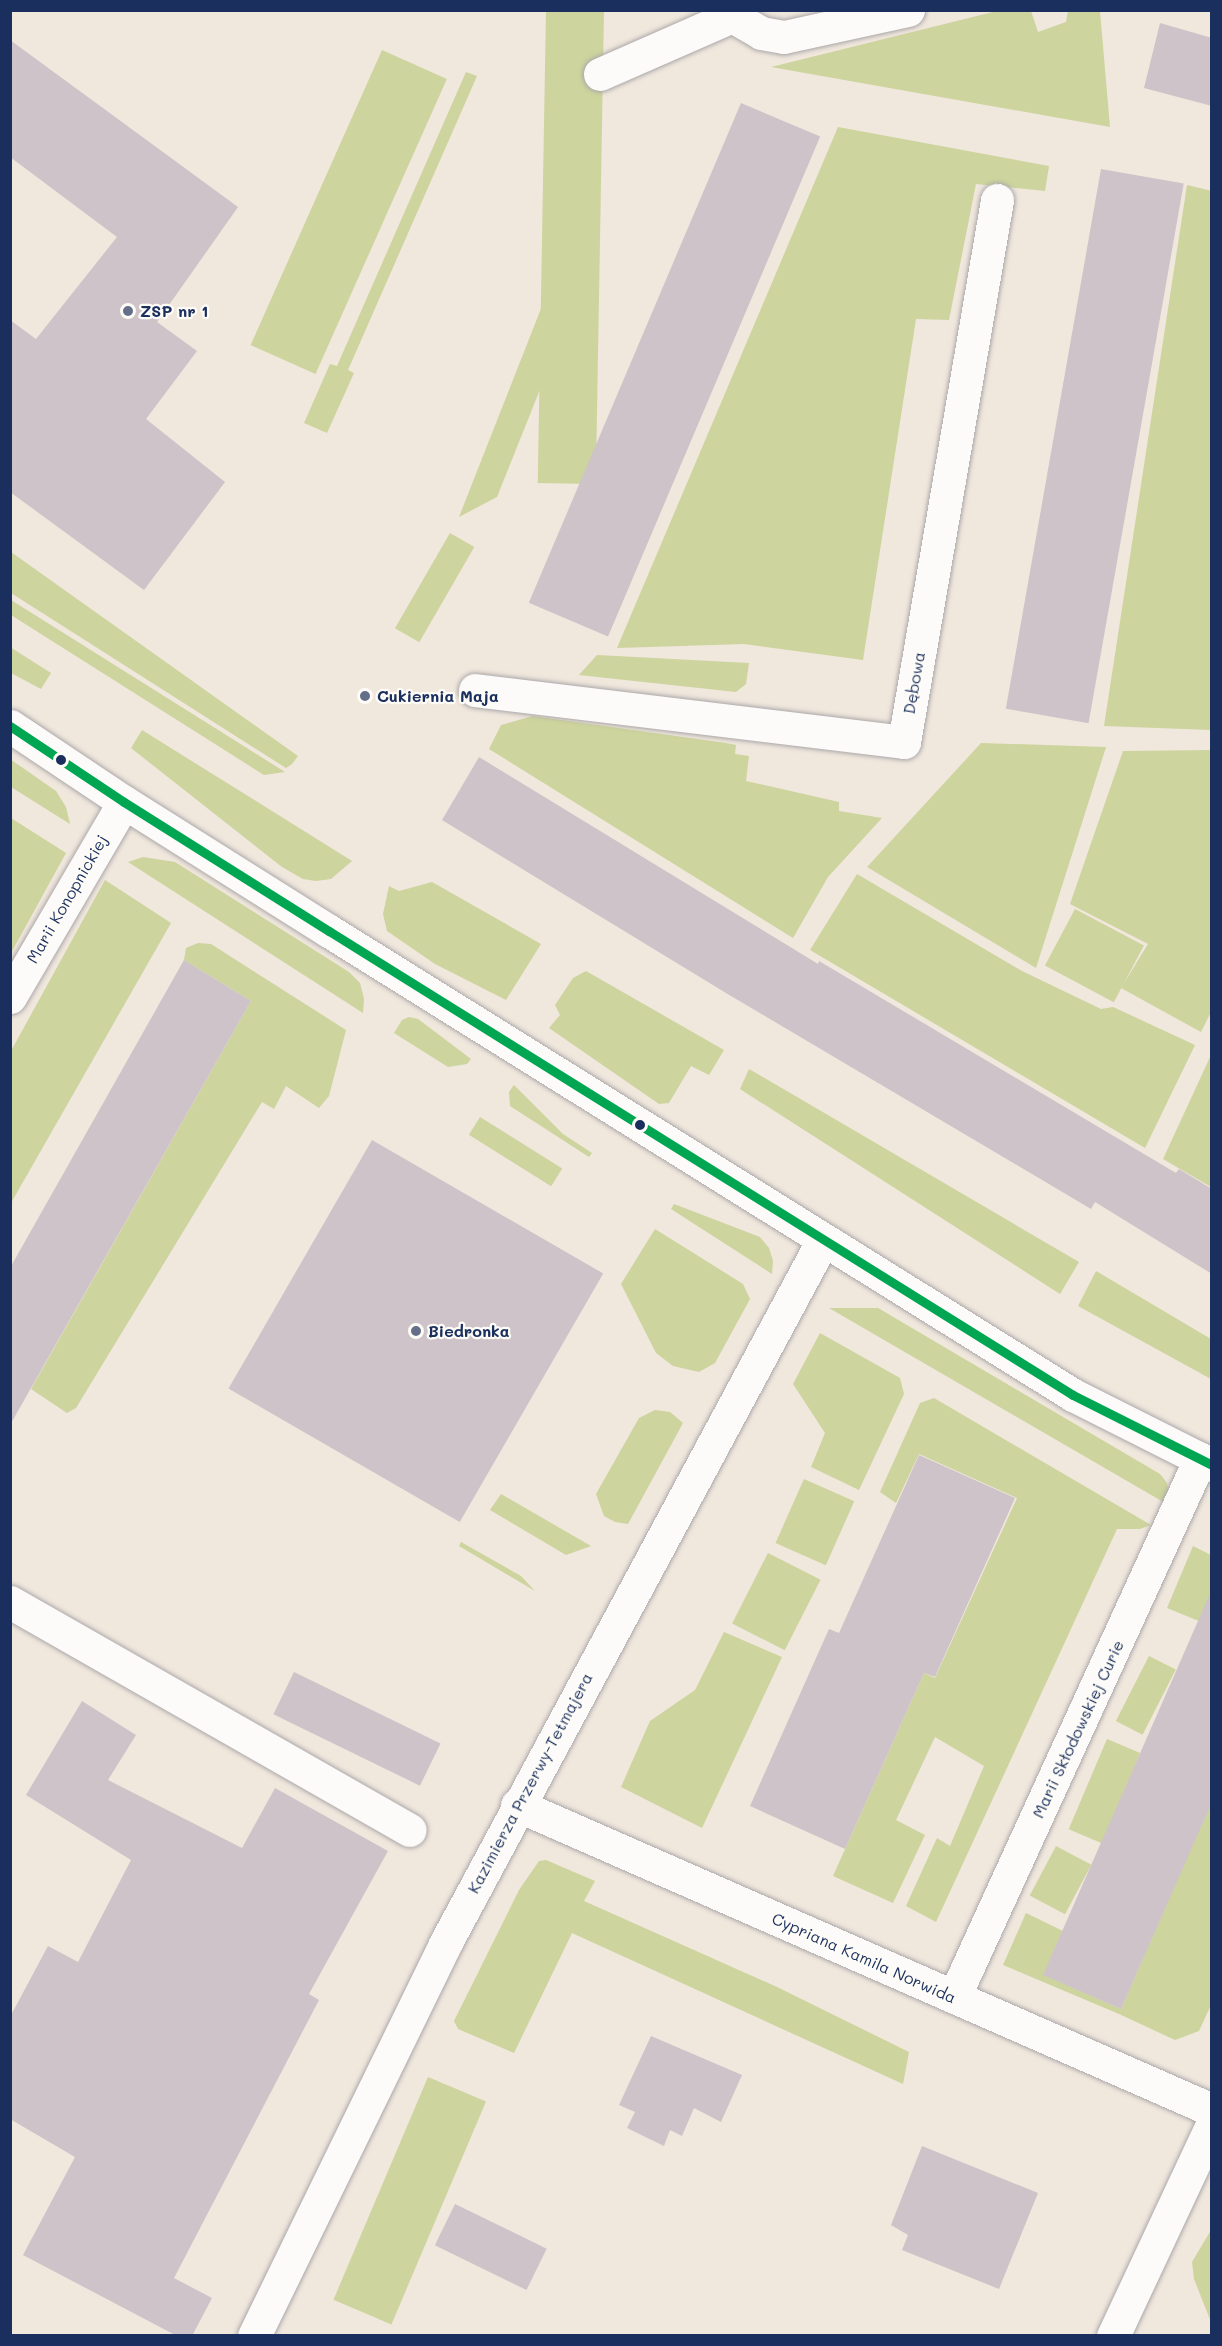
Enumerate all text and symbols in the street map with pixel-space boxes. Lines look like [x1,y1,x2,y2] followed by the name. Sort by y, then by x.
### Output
[140,301,208,321] place label: ZSP nr 1
[121,304,135,318] marker: ZSP nr 1
[899,650,929,716] street label: Dębowa
[377,686,499,706] place label: Cukiernia Maja
[358,689,372,703] marker: Cukiernia Maja
[55,754,67,766] unlabelled marker
[22,831,112,967] street label: Marii Konopnickiej
[634,1119,646,1131] unlabelled marker
[428,1321,510,1341] place label: Biedronka
[409,1324,423,1338] marker: Biedronka
[1028,1637,1128,1821] street label: Marii Skłodowskiej Curie
[464,1669,596,1897] street label: Kazimierza Przerwy-Tetmajera
[769,1909,959,2007] street label: Cypriana Kamila Norwida

